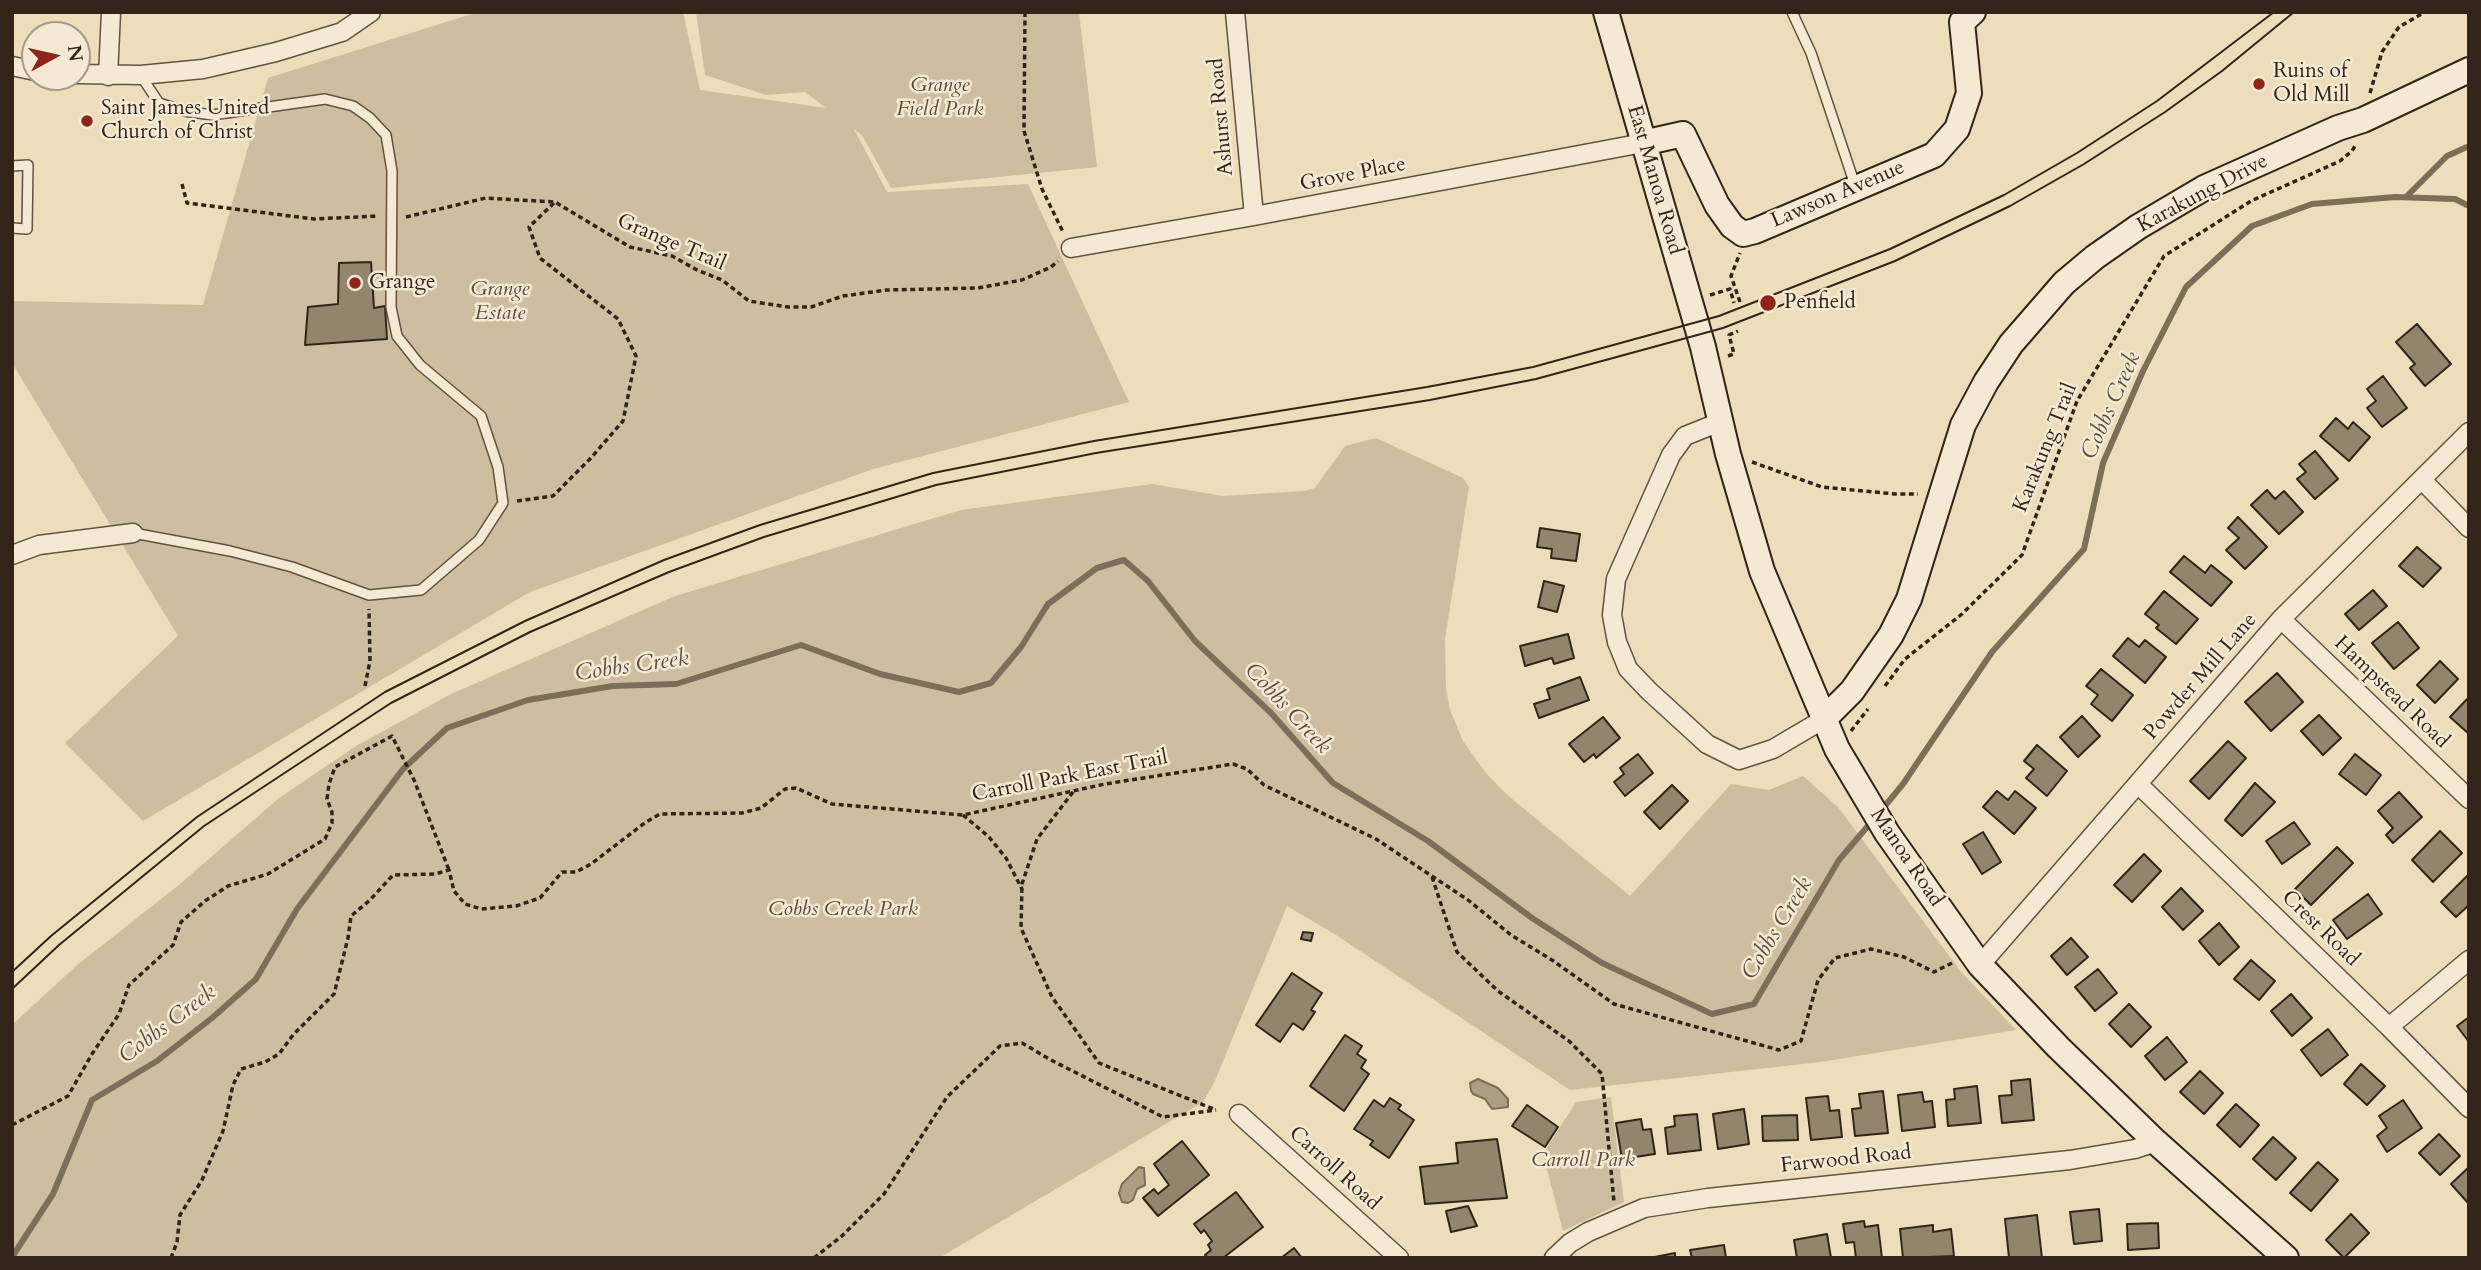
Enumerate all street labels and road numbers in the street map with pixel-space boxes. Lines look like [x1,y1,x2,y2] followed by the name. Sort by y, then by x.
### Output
[1204,57,1240,177] street label: Ashurst Road
[1621,102,1687,258] street label: East Manoa Road
[2133,149,2273,239] street label: Karakung Drive
[1298,152,1408,198] street label: Grove Place
[1767,156,1909,234] street label: Lawson Avenue
[613,209,729,277] street label: Grange Trail
[2009,380,2083,516] street label: Karakung Trail
[2139,608,2263,746] street label: Powder Mill Lane
[2328,632,2454,754] street label: Hampstead Road
[970,746,1170,808] street label: Carroll Park East Trail
[1864,804,1948,912] street label: Manoa Road
[2276,886,2364,972] street label: Crest Road
[1283,1121,1385,1217] street label: Carroll Road
[1779,1141,1913,1179] street label: Farwood Road

